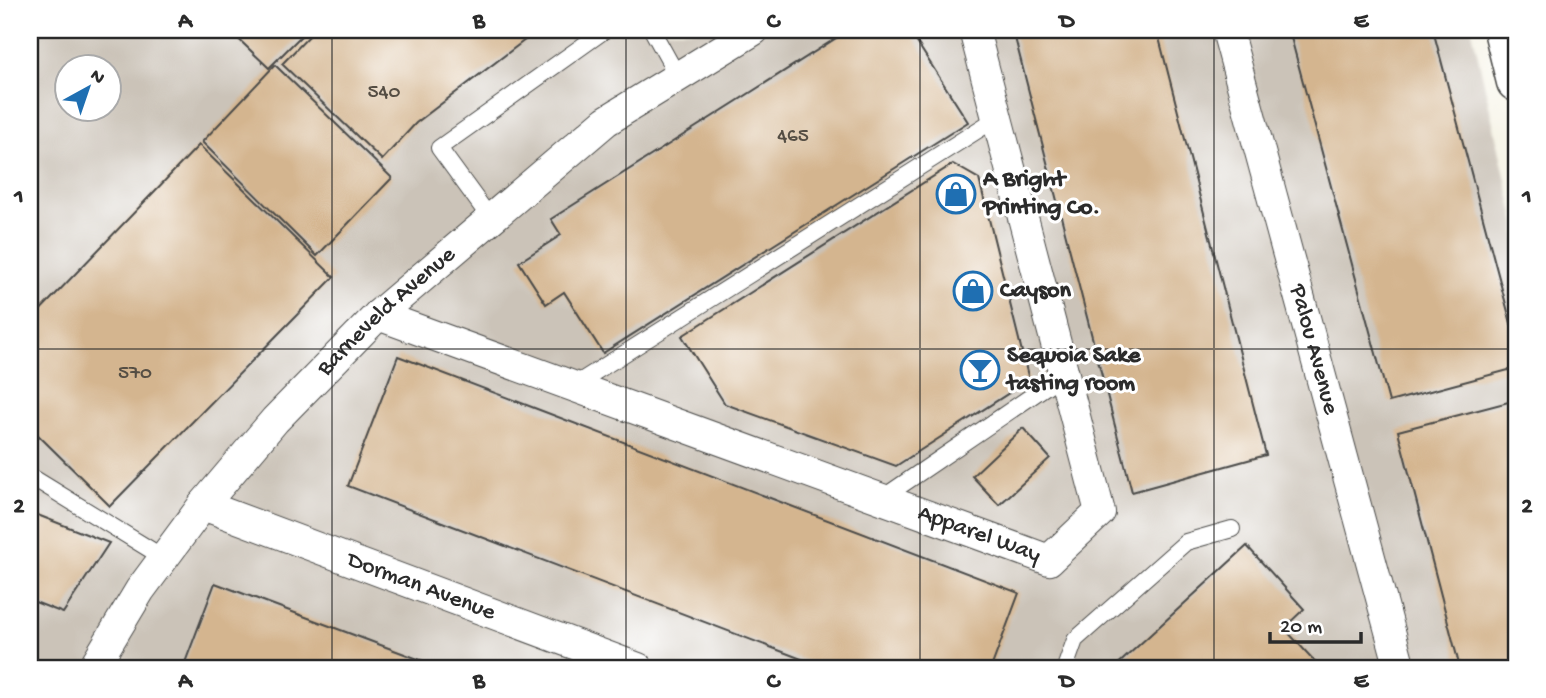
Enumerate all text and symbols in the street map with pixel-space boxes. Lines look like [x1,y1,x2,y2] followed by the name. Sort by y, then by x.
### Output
[177,9,193,36] text: A
[472,9,486,36] text: B
[767,9,782,36] text: C
[1058,9,1076,36] text: D
[1354,9,1370,36] text: E
[52,52,122,122] north arrow
[85,65,109,90] text: N
[368,81,401,106] house number: 540
[777,125,809,150] house number: 465
[981,166,1100,223] place label: A Bright Printing Co.
[935,173,977,215] shop icon: A Bright Printing Co.
[13,184,24,211] text: 1
[1521,184,1532,211] text: 1
[311,240,462,383] street label: Barneveld Avenue
[952,270,994,312] shop icon: Cayson
[1000,277,1071,306] place label: Cayson
[1282,280,1345,418] street label: Palou Avenue
[1005,342,1142,399] place label: Sequoia Sake tasting room
[959,349,1001,391] bar icon: Sequoia Sake tasting room
[118,362,152,387] house number: 570
[13,494,25,521] text: 2
[1521,494,1533,521] text: 2
[914,499,1045,570] street label: Apparel Way
[341,545,500,628] street label: Dorman Avenue
[1270,600,1360,644] scale bar
[1280,616,1322,641] text: 20 m
[177,669,193,696] text: A
[472,669,486,696] text: B
[767,669,782,696] text: C
[1058,669,1076,696] text: D
[1354,669,1370,696] text: E

